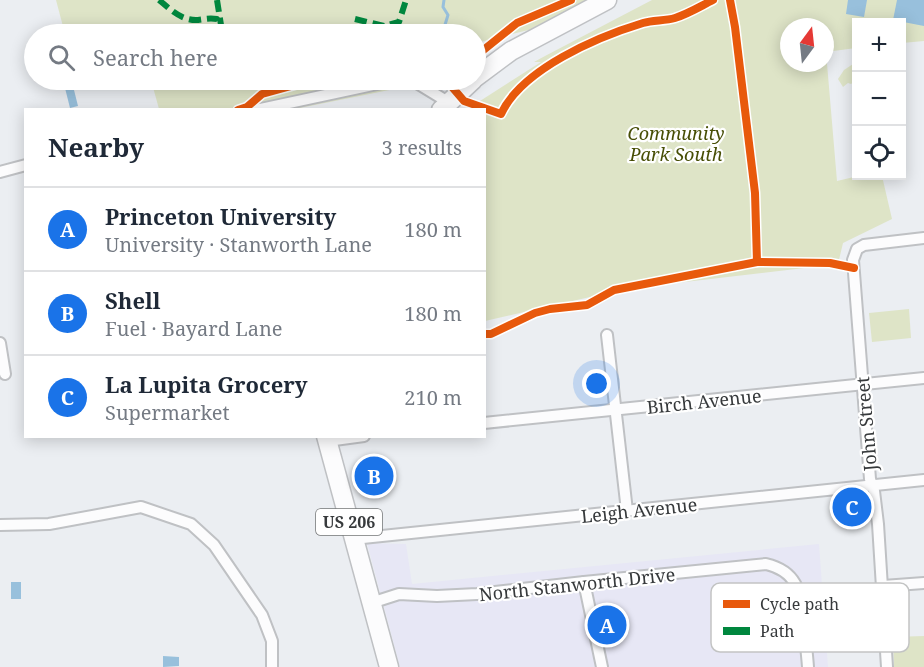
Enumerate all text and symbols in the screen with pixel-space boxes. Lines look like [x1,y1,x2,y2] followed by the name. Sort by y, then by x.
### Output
[780,18,834,72] north arrow
[852,18,906,180] map controls
[852,18,906,72] button: +
[24,24,486,90] search box
[45,41,78,74] icon: search
[93,42,218,72] text: Search here
[852,72,906,126] button: −
[627,121,725,166] park label: Community Park South
[852,126,906,180] button: locate
[48,129,144,165] text: Nearby
[382,134,462,161] text: 3 results
[105,201,336,231] text: Princeton University
[60,216,75,243] text: A
[404,216,462,243] text: 180 m
[105,231,372,258] text: University · Stanworth Lane
[105,285,160,315] text: Shell
[61,300,74,327] text: B
[404,300,462,327] text: 180 m
[105,315,283,342] text: Fuel · Bayard Lane
[105,369,308,399] text: La Lupita Grocery
[582,369,611,398] your location
[850,376,882,473] street label: John Street
[645,383,763,419] street label: Birch Avenue
[61,384,74,411] text: C
[404,384,462,411] text: 210 m
[105,399,230,426] text: Supermarket
[354,454,394,498] pin: B
[832,484,872,530] pin: C
[580,492,698,528] street label: Leigh Avenue
[316,509,382,535] road number: US 206
[478,562,676,606] street label: North Stanworth Drive
[711,583,909,652] legend
[760,593,839,615] text: Cycle path
[588,602,626,648] pin: A
[760,620,794,642] text: Path

